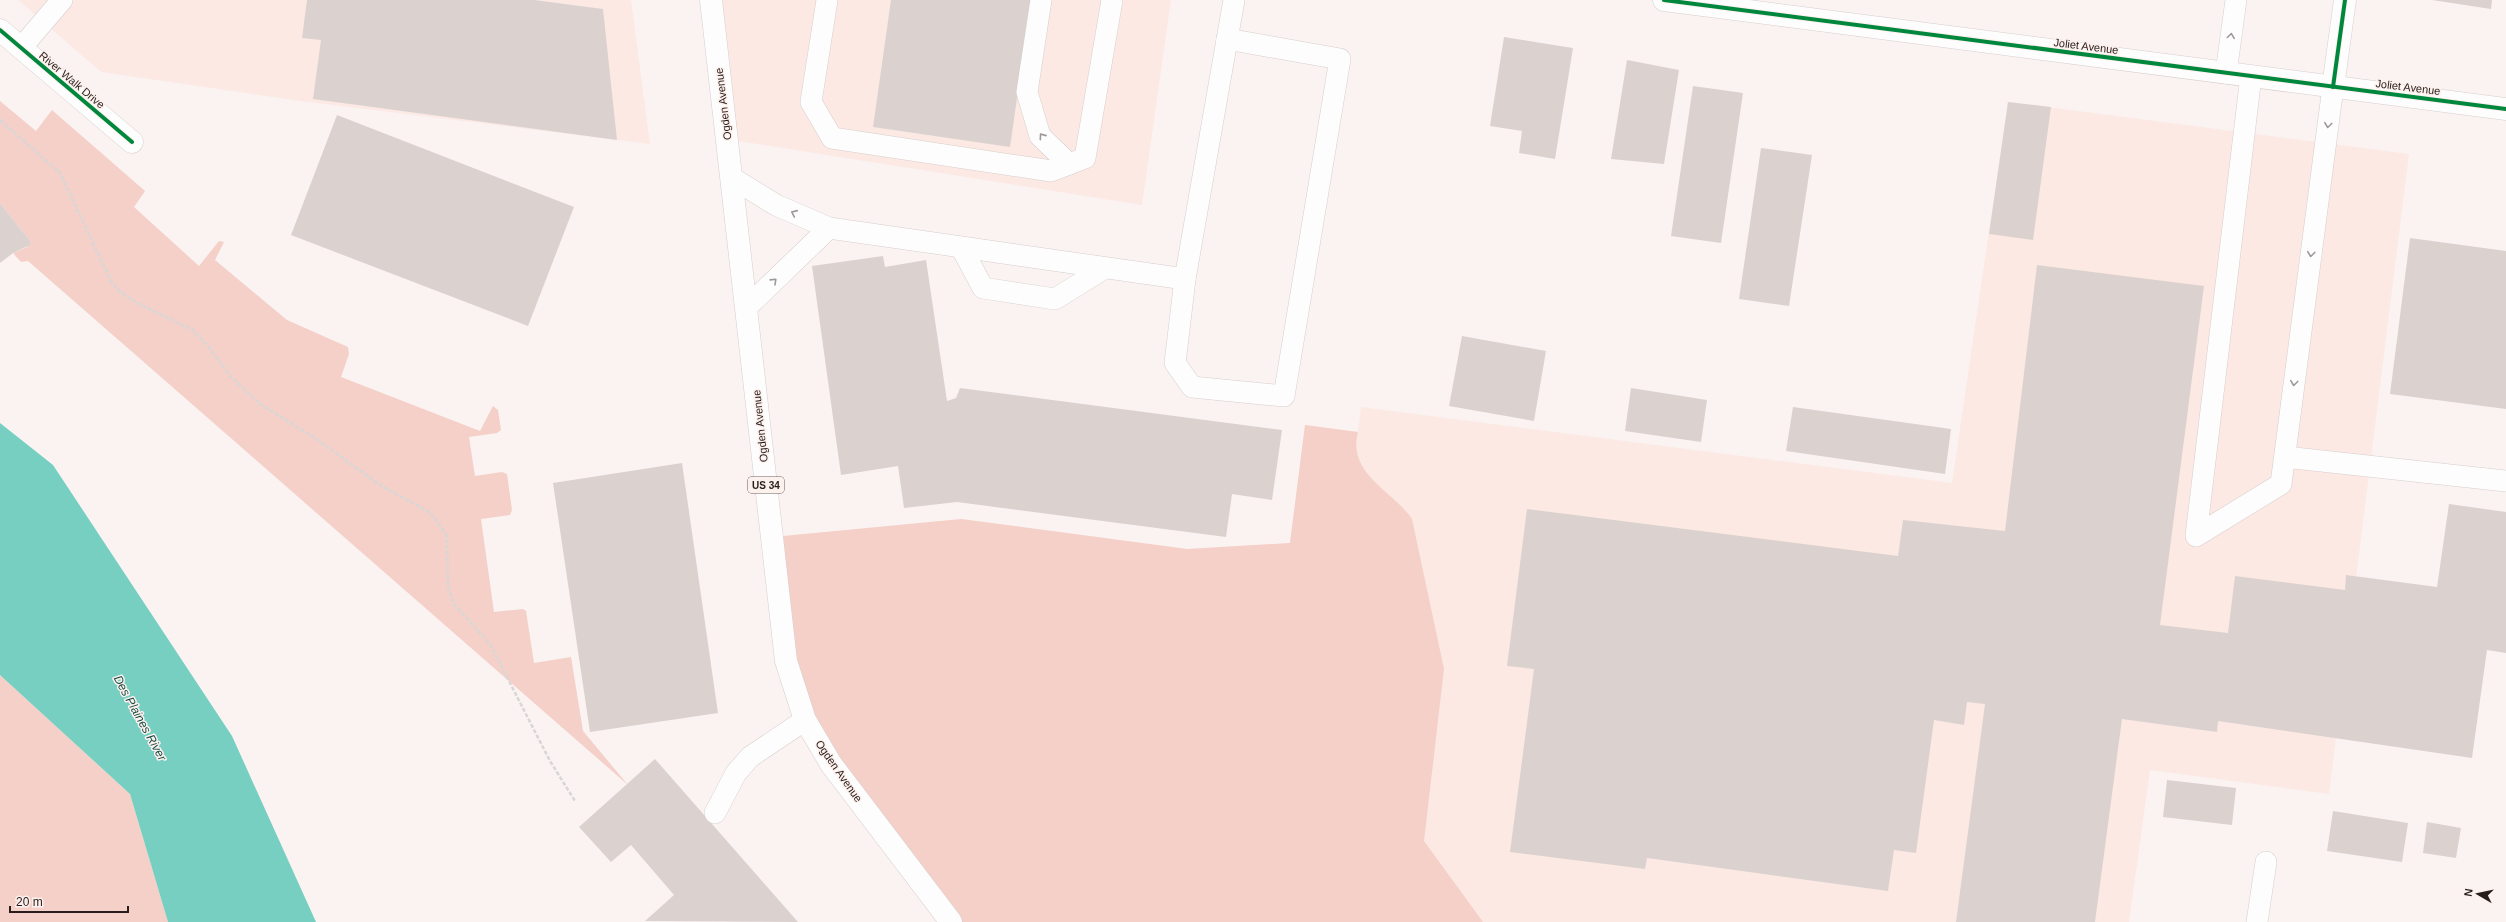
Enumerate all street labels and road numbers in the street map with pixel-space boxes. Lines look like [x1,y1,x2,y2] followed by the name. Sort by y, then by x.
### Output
[2053,36,2119,56] street label: Joliet Avenue
[37,49,107,111] street label: River Walk Drive
[713,67,733,141] street label: Ogden Avenue
[2375,77,2441,97] street label: Joliet Avenue
[750,389,770,463] street label: Ogden Avenue
[748,477,784,493] road number: US 34
[813,738,865,804] street label: Ogden Avenue

